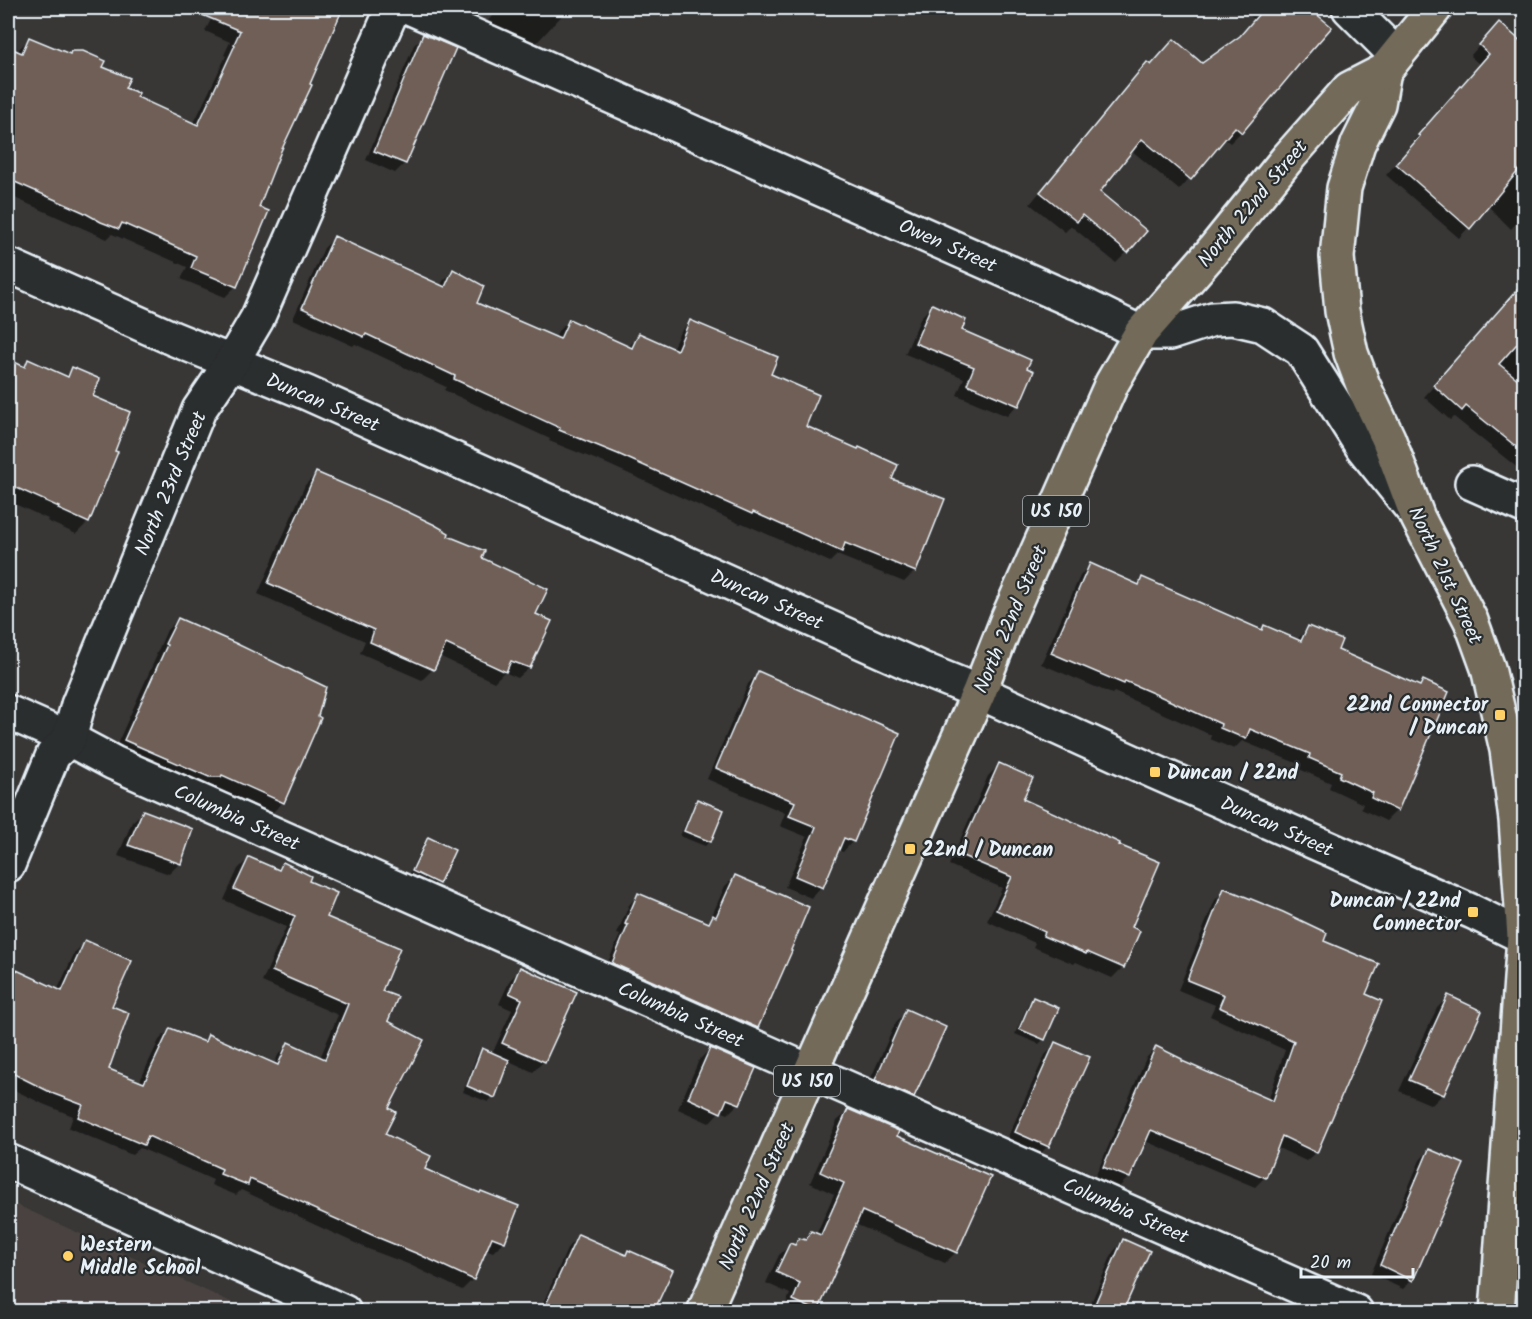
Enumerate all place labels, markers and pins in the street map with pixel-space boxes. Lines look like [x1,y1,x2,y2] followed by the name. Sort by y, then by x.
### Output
[1347,690,1489,745] place label: 22nd Connector / Duncan
[1493,708,1507,722] marker: 22nd Connector / Duncan
[1167,758,1300,790] place label: Duncan / 22nd
[1148,765,1162,779] marker: Duncan / 22nd
[922,835,1053,867] place label: 22nd / Duncan
[903,842,917,856] marker: 22nd / Duncan
[1330,886,1462,941] place label: Duncan / 22nd Connector
[1466,905,1480,919] marker: Duncan / 22nd Connector
[80,1230,201,1285] place label: Western Middle School
[61,1249,75,1263] marker: Western Middle School

